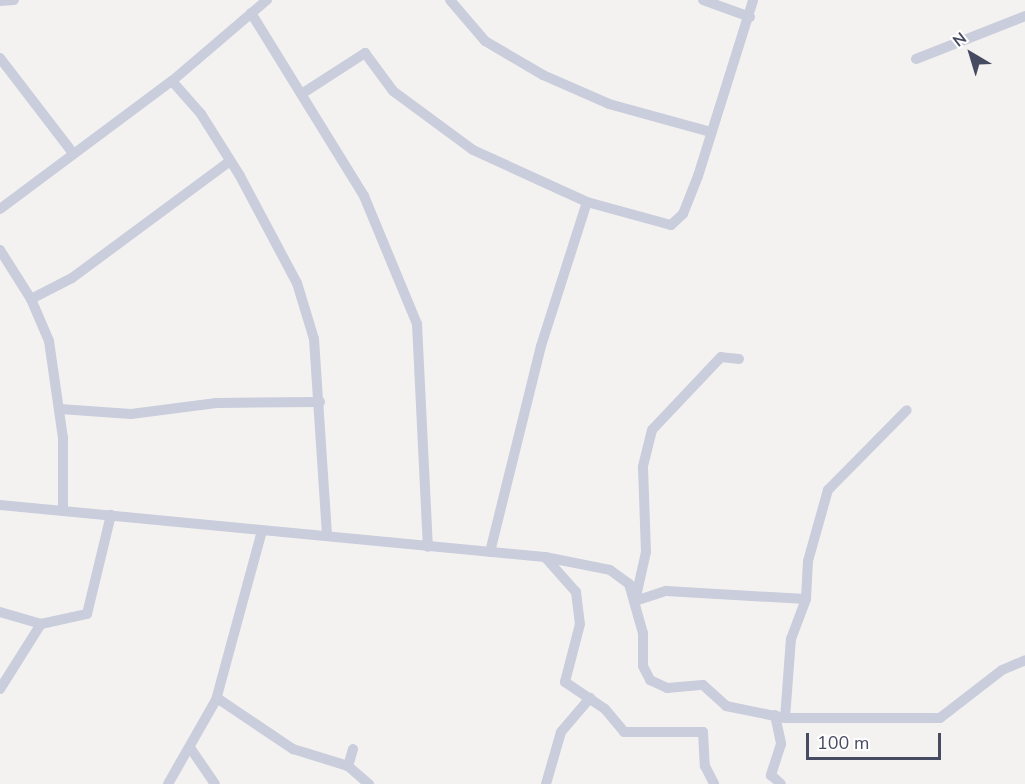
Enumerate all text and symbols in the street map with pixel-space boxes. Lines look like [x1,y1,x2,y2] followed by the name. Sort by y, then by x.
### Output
[941,24,1001,84] north arrow
[948,27,971,52] text: N
[809,721,944,759] scale bar
[817,731,869,755] text: 100 m

